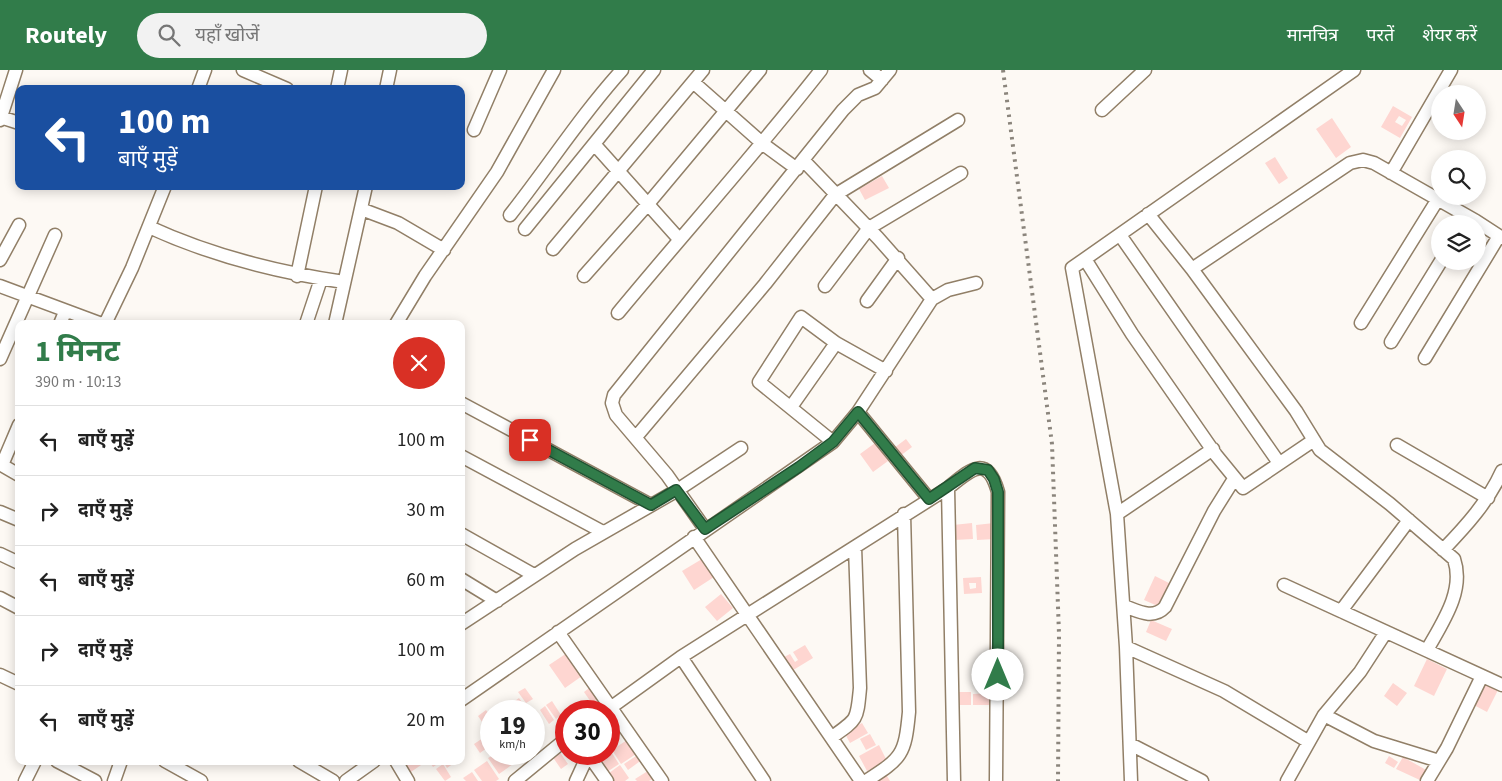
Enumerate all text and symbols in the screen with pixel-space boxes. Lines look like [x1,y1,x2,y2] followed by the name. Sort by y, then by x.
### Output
[137,13,487,58] search box
[25,18,107,53] text: Routely
[155,21,183,49] icon: search
[195,22,259,49] text: यहाँ खोजें
[1287,23,1338,48] text: मानचित्र
[1366,23,1394,48] text: परतें
[1422,23,1477,48] text: शेयर करें
[1431,85,1486,140] north arrow
[1431,85,1486,270] map controls
[118,97,210,147] text: 100 m
[35,105,100,170] icon: left
[118,143,178,175] text: बाएँ मुड़ें
[1431,150,1486,205] button: search
[1431,215,1486,270] button: layers
[35,330,120,373] text: 1 मिनट
[393,337,445,389] button: close
[35,371,122,393] text: 390 m · 10:13
[509,419,551,461] pin
[516,426,544,454] icon: arrive
[35,427,63,455] icon: left
[78,427,134,454] text: बाएँ मुड़ें
[397,427,445,454] text: 100 m
[35,497,63,525] icon: right
[78,497,133,524] text: दाएँ मुड़ें
[407,497,445,524] text: 30 m
[35,567,63,595] icon: left
[78,567,134,594] text: बाएँ मुड़ें
[407,567,445,594] text: 60 m
[35,637,63,665] icon: right
[78,637,133,664] text: दाएँ मुड़ें
[397,637,445,664] text: 100 m
[971,648,1023,700] position arrow
[555,700,620,765] speed limit sign: 30
[35,707,63,735] icon: left
[78,707,134,734] text: बाएँ मुड़ें
[407,707,445,734] text: 20 m
[499,708,526,744] text: 19
[499,736,526,753] text: km/h

